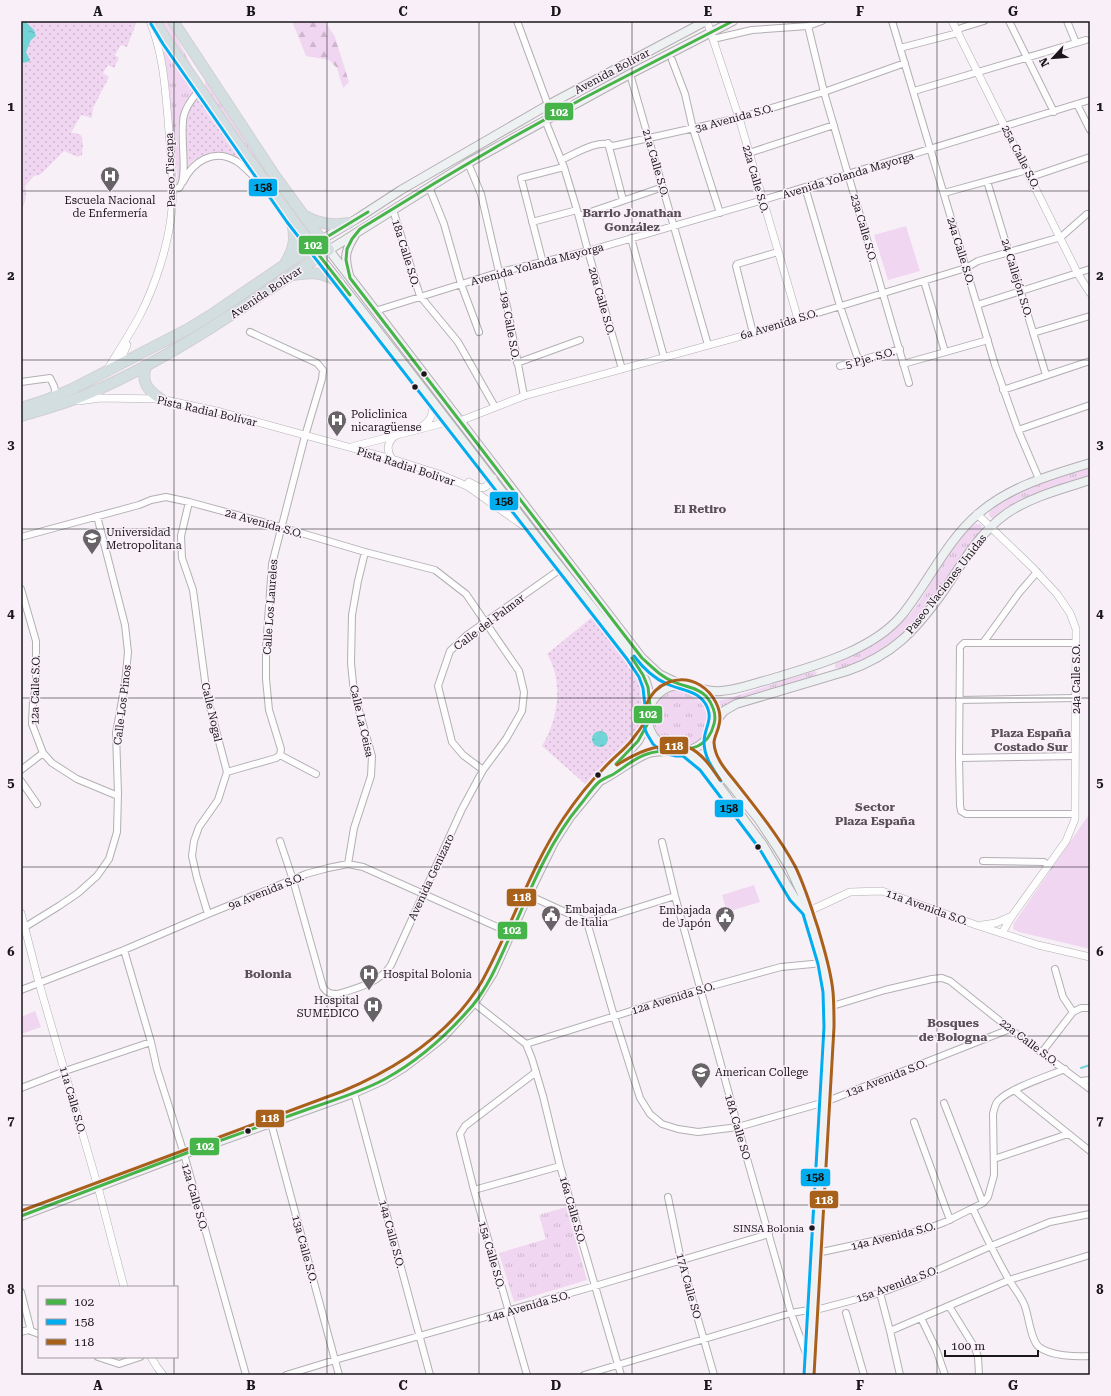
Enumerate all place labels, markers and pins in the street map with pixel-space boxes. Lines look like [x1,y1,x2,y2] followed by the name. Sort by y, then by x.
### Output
[99,165,121,193] hospital icon: Escuela Nacional de Enfermería
[65,194,156,220] place label: Escuela Nacional de Enfermería
[419,369,429,379] unlabelled marker
[410,382,420,392] unlabelled marker
[351,408,422,434] place label: Policlinica nicaragüense
[326,409,348,437] hospital icon: Policlinica nicaragüense
[106,526,182,552] place label: Universidad Metropolitana
[81,527,103,555] school or university icon: Universidad Metropolitana
[593,770,603,780] unlabelled marker
[753,842,763,852] unlabelled marker
[565,903,617,929] place label: Embajada de Italia
[540,904,562,932] public building icon: Embajada de Italia
[659,904,711,930] place label: Embajada de Japón
[714,905,736,933] public building icon: Embajada de Japón
[358,963,380,991] hospital icon: Hospital Bolonia
[383,968,472,981] place label: Hospital Bolonia
[297,994,360,1020] place label: Hospital SUMEDICO
[362,995,384,1023] hospital icon: Hospital SUMEDICO
[690,1061,712,1089] school or university icon: American College
[715,1066,808,1079] place label: American College
[243,1126,253,1136] unlabelled marker
[733,1223,805,1234] place label: SINSA Bolonia
[807,1223,817,1233] marker: SINSA Bolonia

